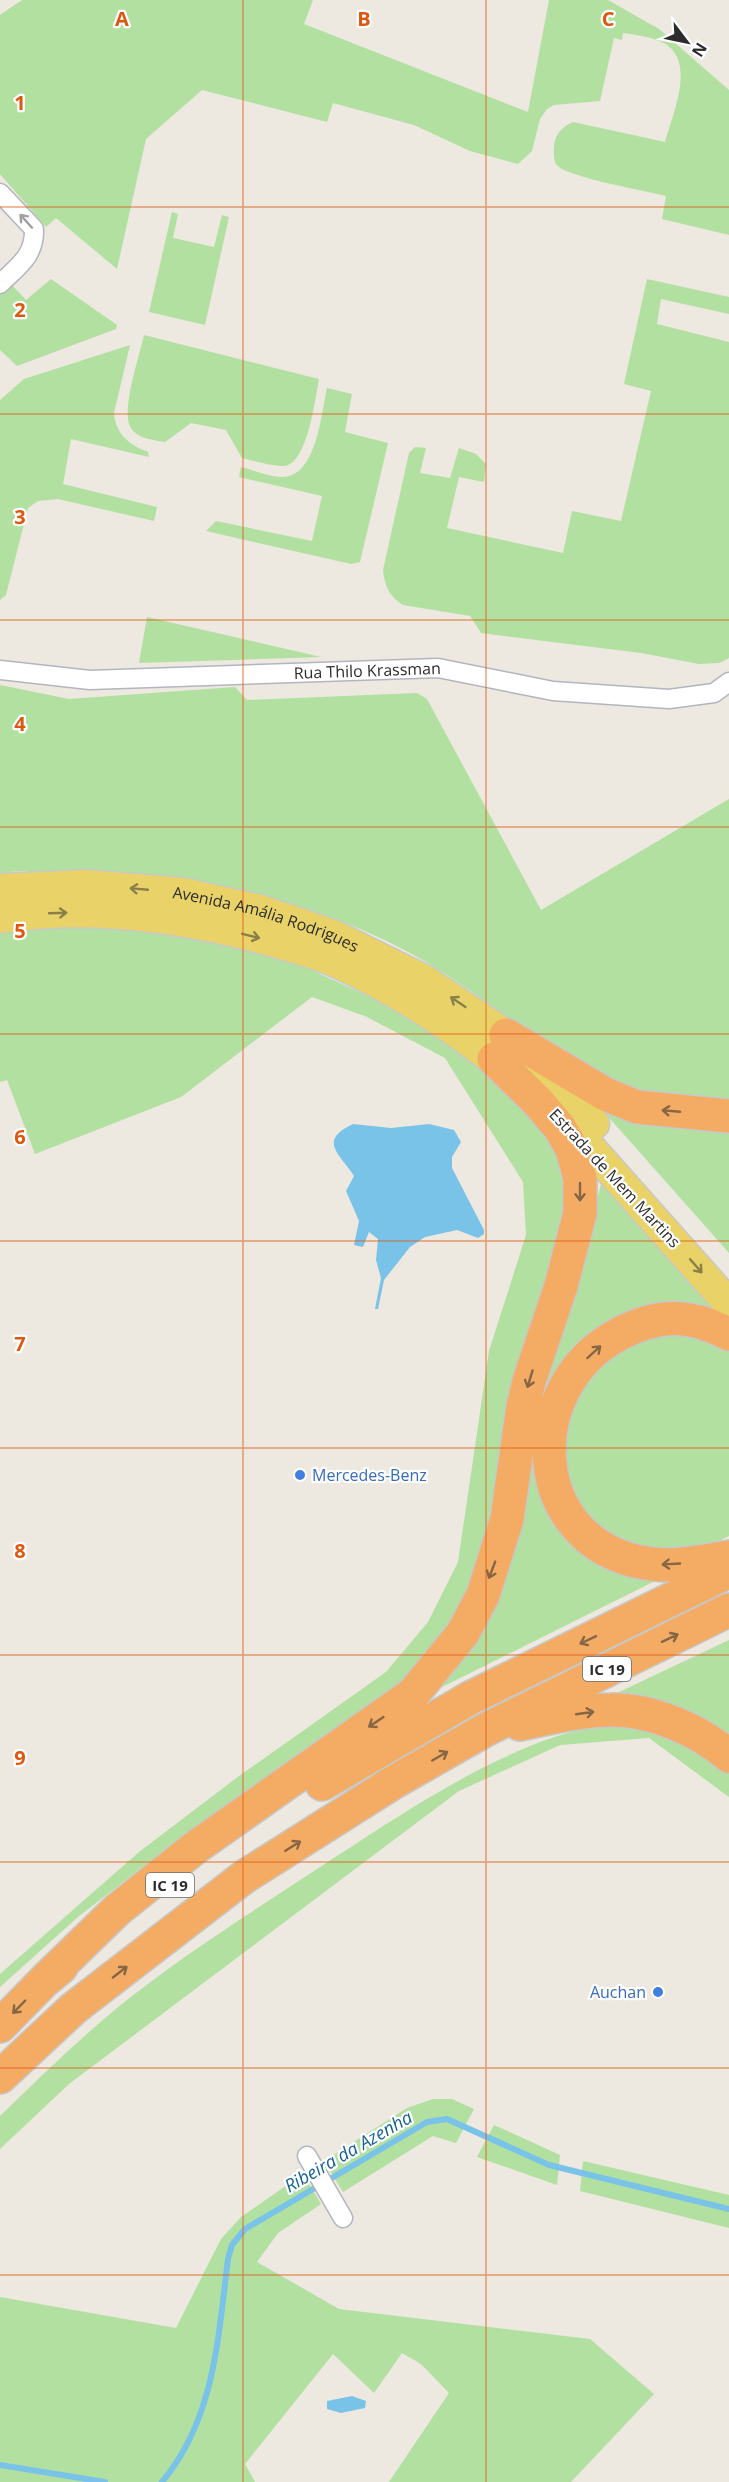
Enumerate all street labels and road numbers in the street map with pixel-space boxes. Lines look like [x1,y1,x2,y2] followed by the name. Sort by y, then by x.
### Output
[293,657,441,684] street label: Rua Thilo Krassman
[172,881,363,957] street label: Avenida Amália Rodrigues
[545,1104,685,1252] street label: Estrada de Mem Martins
[583,1657,631,1681] road number: IC 19
[146,1873,194,1897] road number: IC 19

